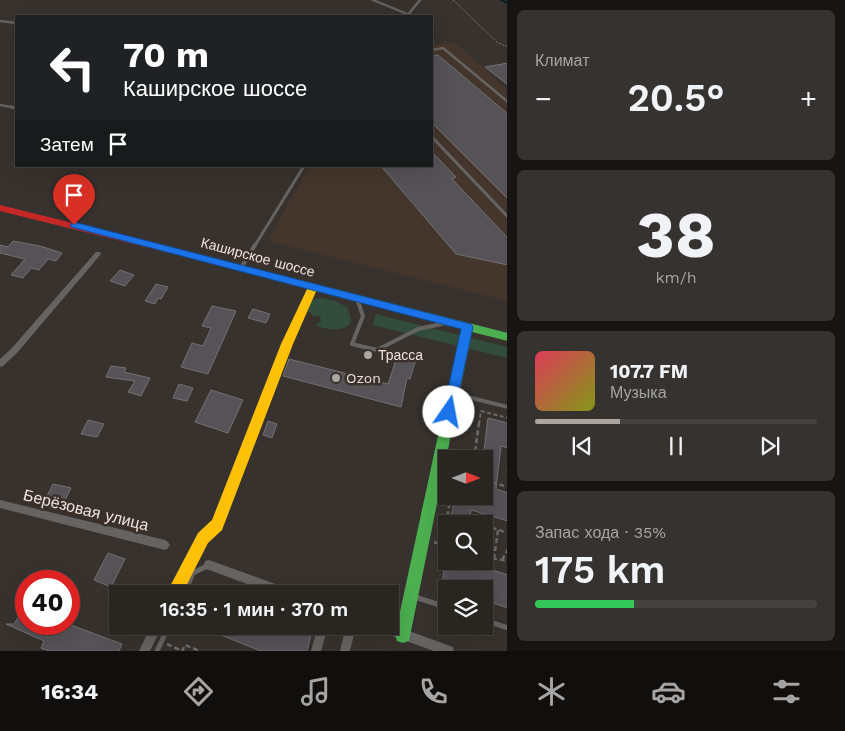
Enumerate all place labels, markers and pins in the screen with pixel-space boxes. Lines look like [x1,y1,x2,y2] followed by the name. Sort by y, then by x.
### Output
[53,174,95,225] pin
[378,347,423,363] place label: Трасса
[362,349,374,361] marker: Трасса
[346,370,381,386] place label: Ozon
[330,372,342,384] marker: Ozon

